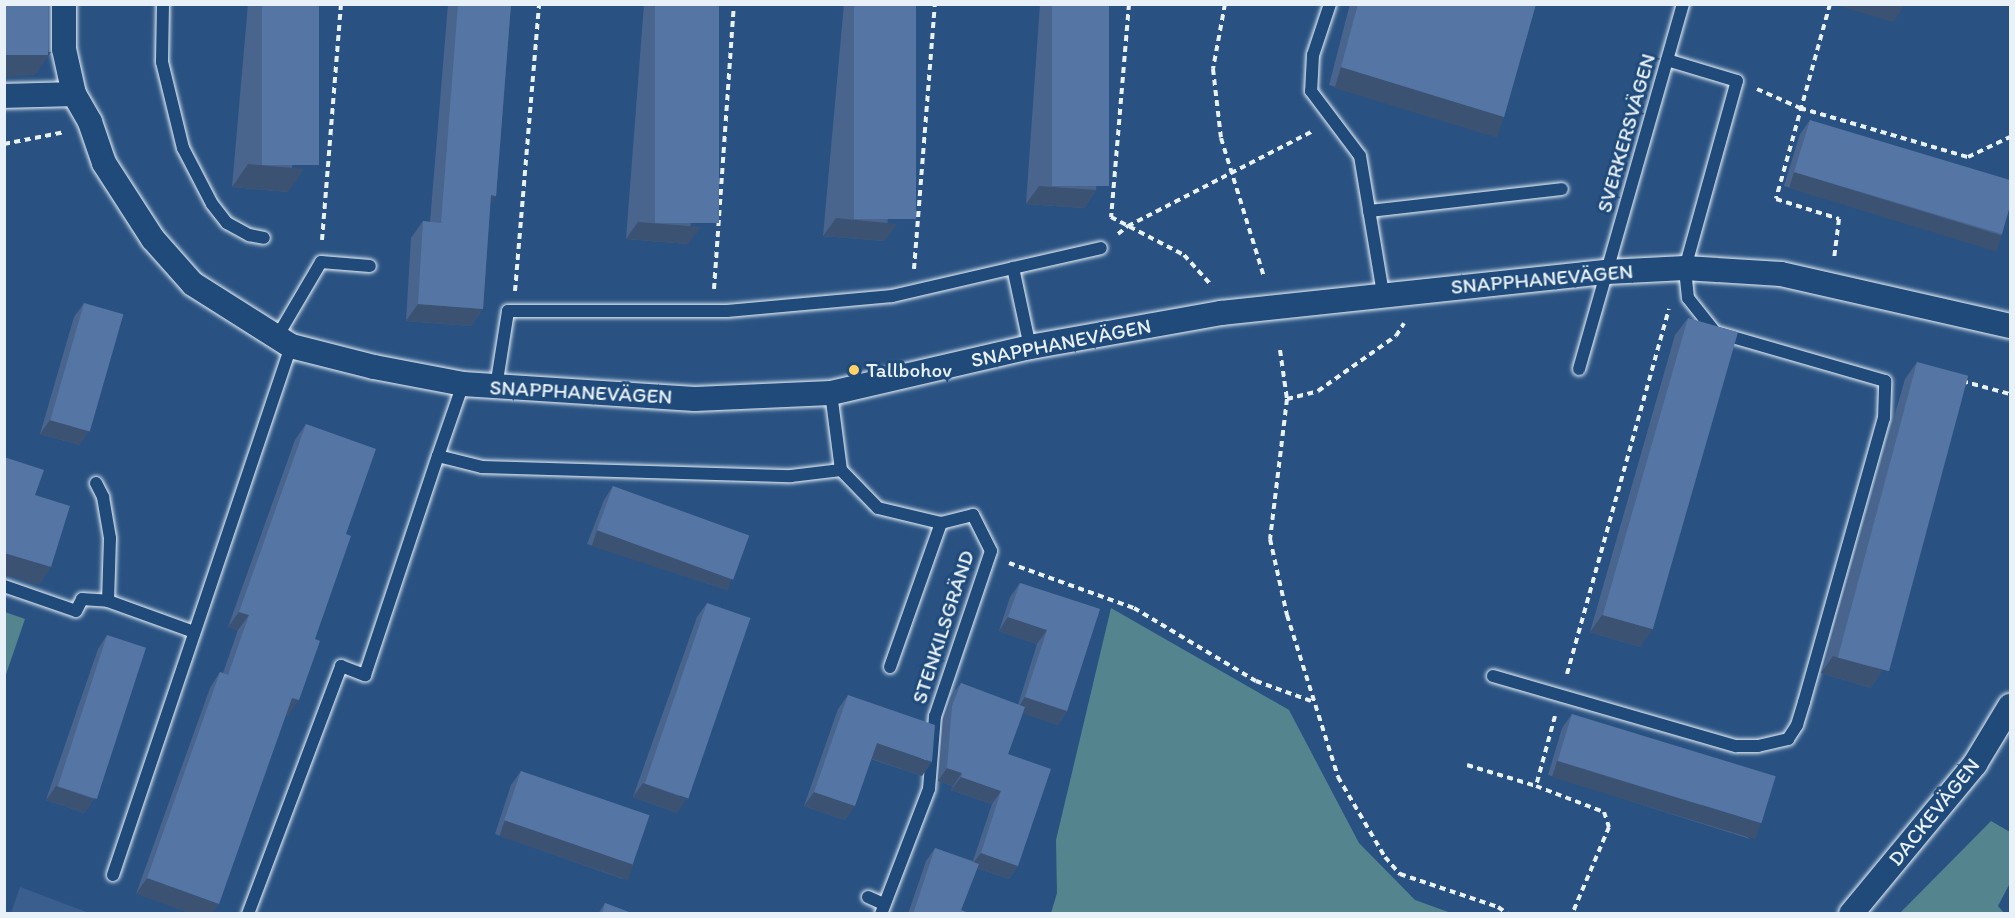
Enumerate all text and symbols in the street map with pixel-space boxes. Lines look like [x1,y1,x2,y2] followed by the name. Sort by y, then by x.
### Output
[1591,51,1661,215] street label: SVERKERSVÄGEN
[1450,258,1634,300] street label: SNAPPHANEVÄGEN
[969,313,1153,373] street label: SNAPPHANEVÄGEN
[866,357,952,383] place label: Tallbohov
[847,363,861,377] marker: Tallbohov
[489,375,673,409] street label: SNAPPHANEVÄGEN
[906,547,980,707] street label: STENKILSGRÄND
[1883,753,1985,871] street label: DACKEVÄGEN

